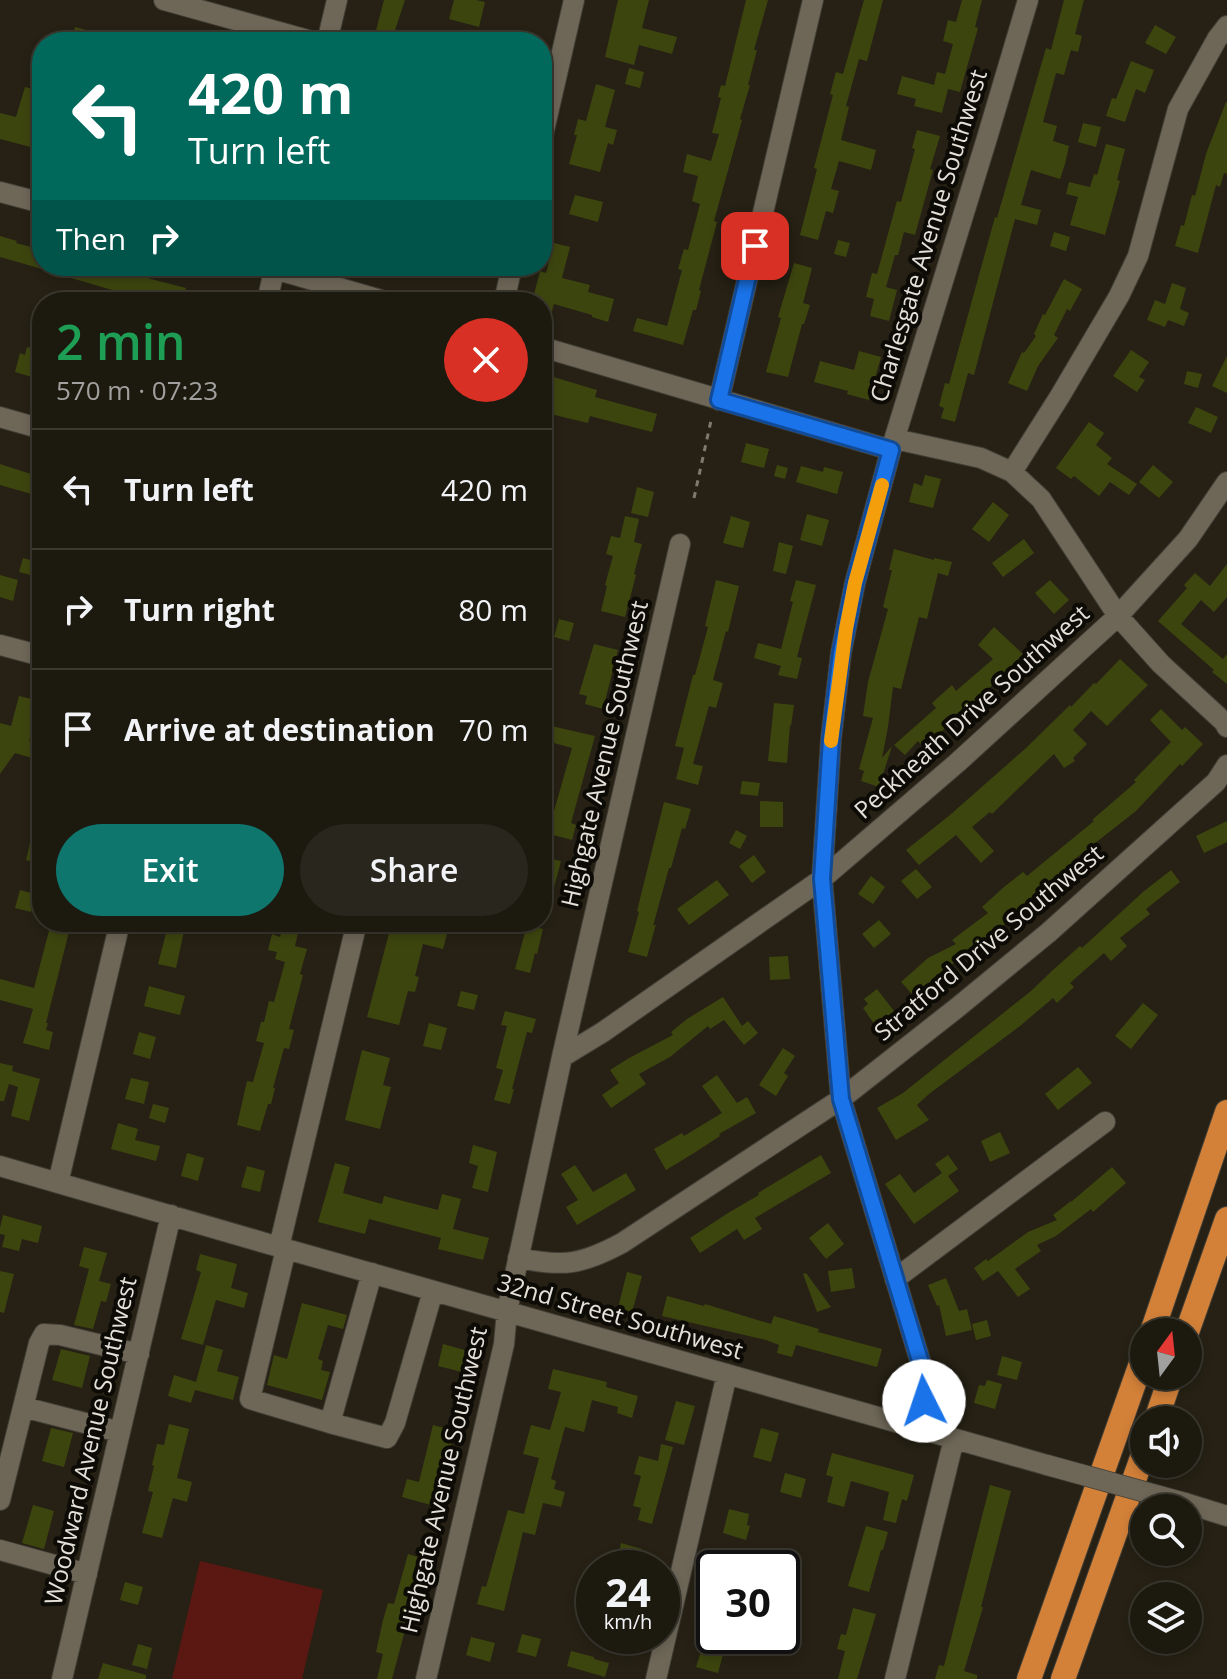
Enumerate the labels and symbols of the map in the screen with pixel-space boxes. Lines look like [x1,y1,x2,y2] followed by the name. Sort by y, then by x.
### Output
[861,65,994,406] street label: Charlesgate Avenue Southwest
[721,212,789,280] pin
[846,596,1096,825] street label: Peckheath Drive Southwest
[552,597,655,910] street label: Highgate Avenue Southwest
[867,836,1109,1047] street label: Stratford Drive Southwest
[494,1265,747,1366] street label: 32nd Street Southwest
[36,1273,143,1608] street label: Woodward Avenue Southwest
[1130,1318,1202,1390] north arrow
[391,1323,494,1636] street label: Highgate Avenue Southwest
[882,1359,966,1443] position arrow
[696,1550,800,1654] speed limit sign: 30

